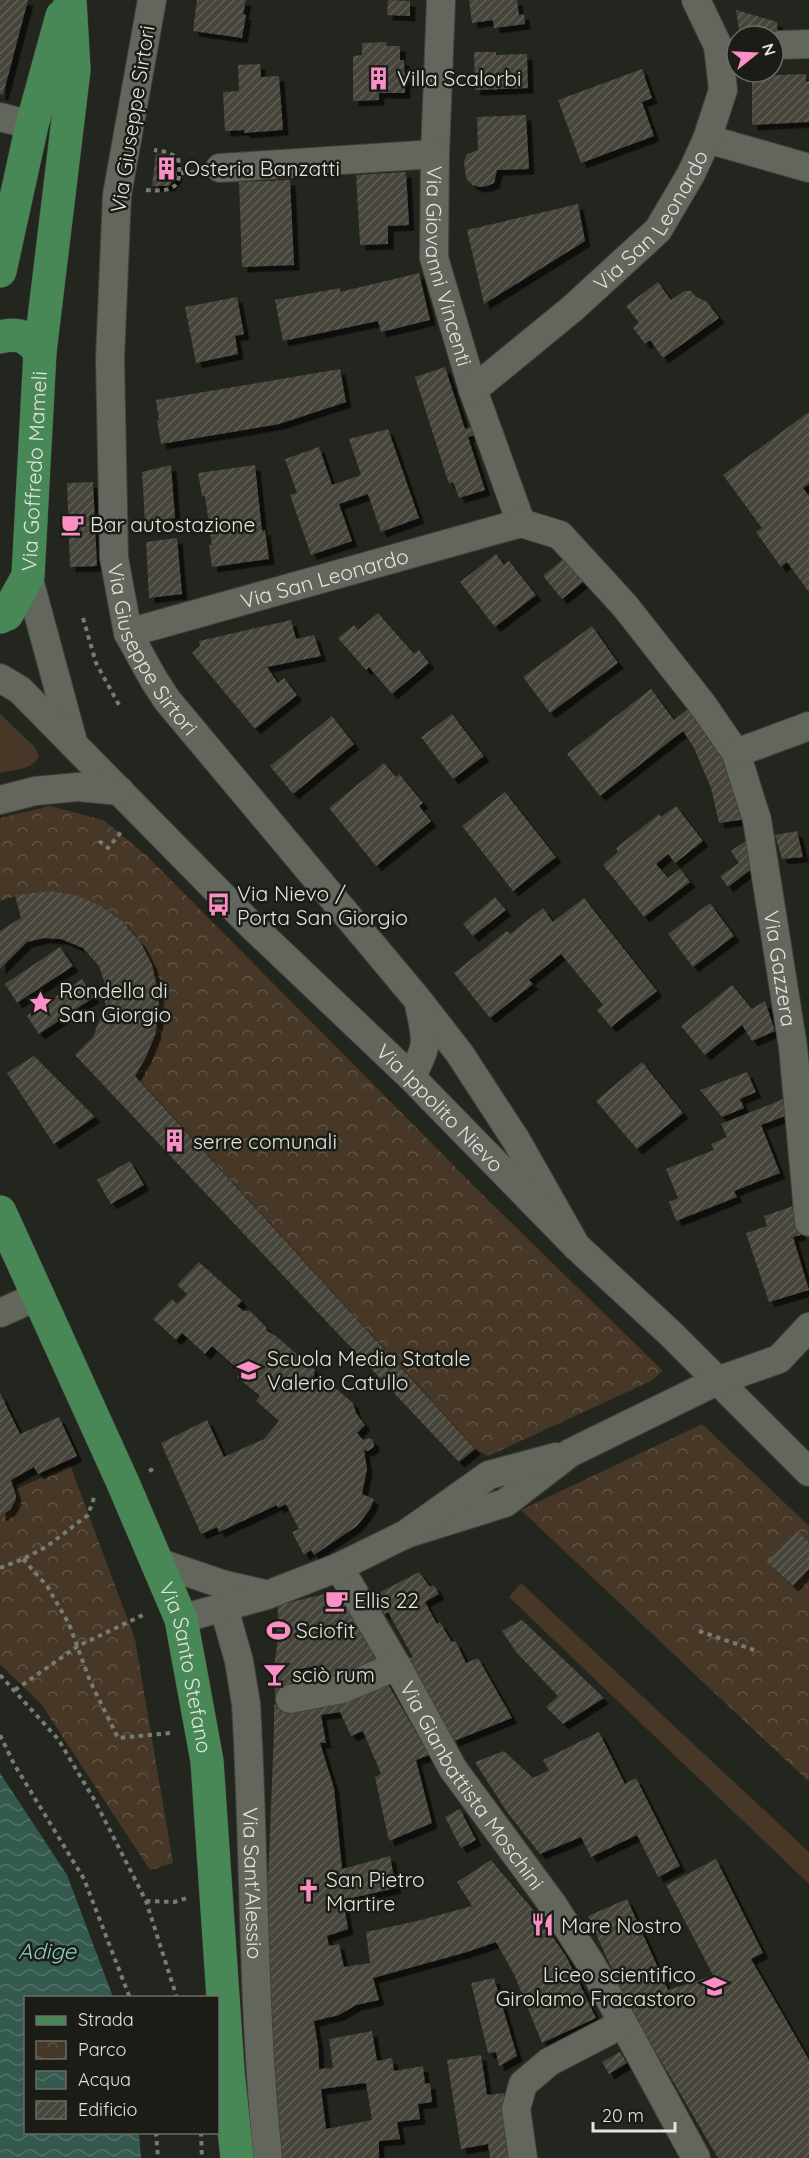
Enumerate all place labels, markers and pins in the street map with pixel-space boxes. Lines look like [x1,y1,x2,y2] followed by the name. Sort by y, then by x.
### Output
[366,65,392,91] building icon: Villa Scalorbi
[397,65,522,91] place label: Villa Scalorbi
[153,155,179,181] building icon: Osteria Banzatti
[184,155,340,181] place label: Osteria Banzatti
[59,511,85,537] cafe icon: Bar autostazione
[90,511,255,537] place label: Bar autostazione
[237,880,408,930] place label: Via Nievo / Porta San Giorgio
[206,892,232,918] bus stop icon: Via Nievo / Porta San Giorgio
[59,977,171,1027] place label: Rondella di San Giorgio
[28,989,54,1015] place icon: Rondella di San Giorgio
[162,1128,188,1154] building icon: serre comunali
[193,1128,337,1154] place label: serre comunali
[267,1345,471,1395] place label: Scuola Media Statale Valerio Catullo
[236,1357,262,1383] school or university icon: Scuola Media Statale Valerio Catullo
[323,1587,349,1613] cafe icon: Ellis 22
[354,1587,419,1613] place label: Ellis 22
[265,1617,291,1643] sports icon: Sciofit
[296,1617,355,1643] place label: Sciofit
[261,1661,287,1687] bar icon: sciò rum
[292,1661,375,1687] place label: sciò rum
[326,1866,425,1916] place label: San Pietro Martire
[295,1878,321,1904] church icon: San Pietro Martire
[530,1912,556,1938] restaurant icon: Mare Nostro
[561,1912,682,1938] place label: Mare Nostro
[496,1961,696,2011] place label: Liceo scientifico Girolamo Fracastoro
[701,1973,727,1999] school or university icon: Liceo scientifico Girolamo Fracastoro

